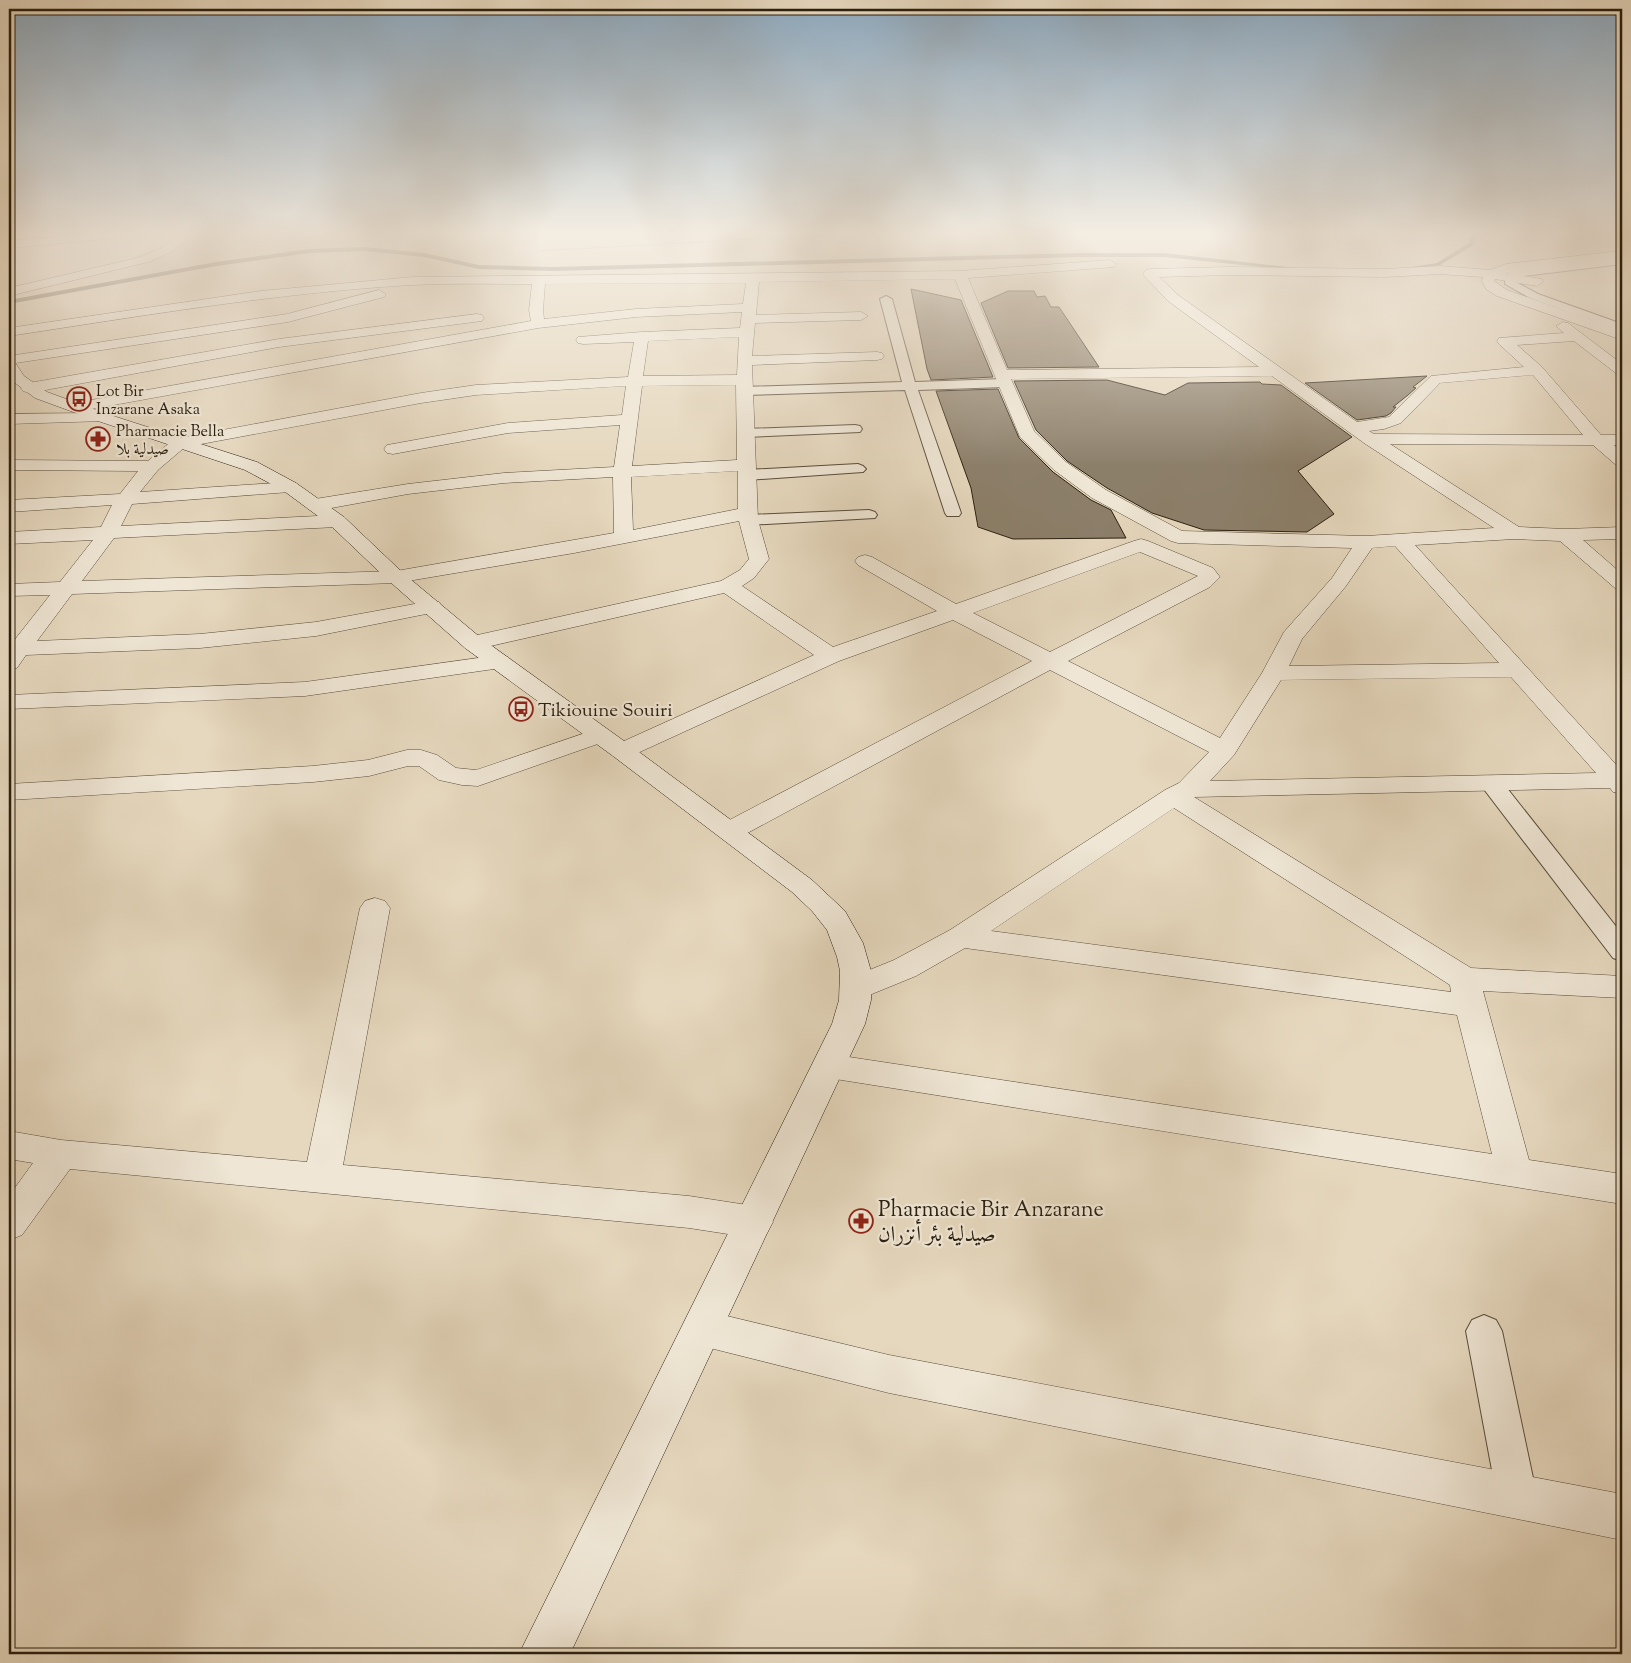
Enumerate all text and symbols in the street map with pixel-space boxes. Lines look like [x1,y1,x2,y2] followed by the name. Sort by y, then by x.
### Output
[96,381,201,422] place label: Lot Bir Inzarane Asaka
[66,386,92,412] bus stop icon: Lot Bir Inzarane Asaka
[116,421,225,462] place label: Pharmacie Bella صيدلية بلا
[85,426,111,452] pharmacy icon: Pharmacie Bella صيدلية بلا
[508,696,534,722] bus stop icon: Tikiouine Souiri
[538,698,673,725] place label: Tikiouine Souiri
[878,1195,1104,1252] place label: Pharmacie Bir Anzarane صيدلية بئر أنزران
[848,1208,874,1234] pharmacy icon: Pharmacie Bir Anzarane صيدلية بئر أنزران

